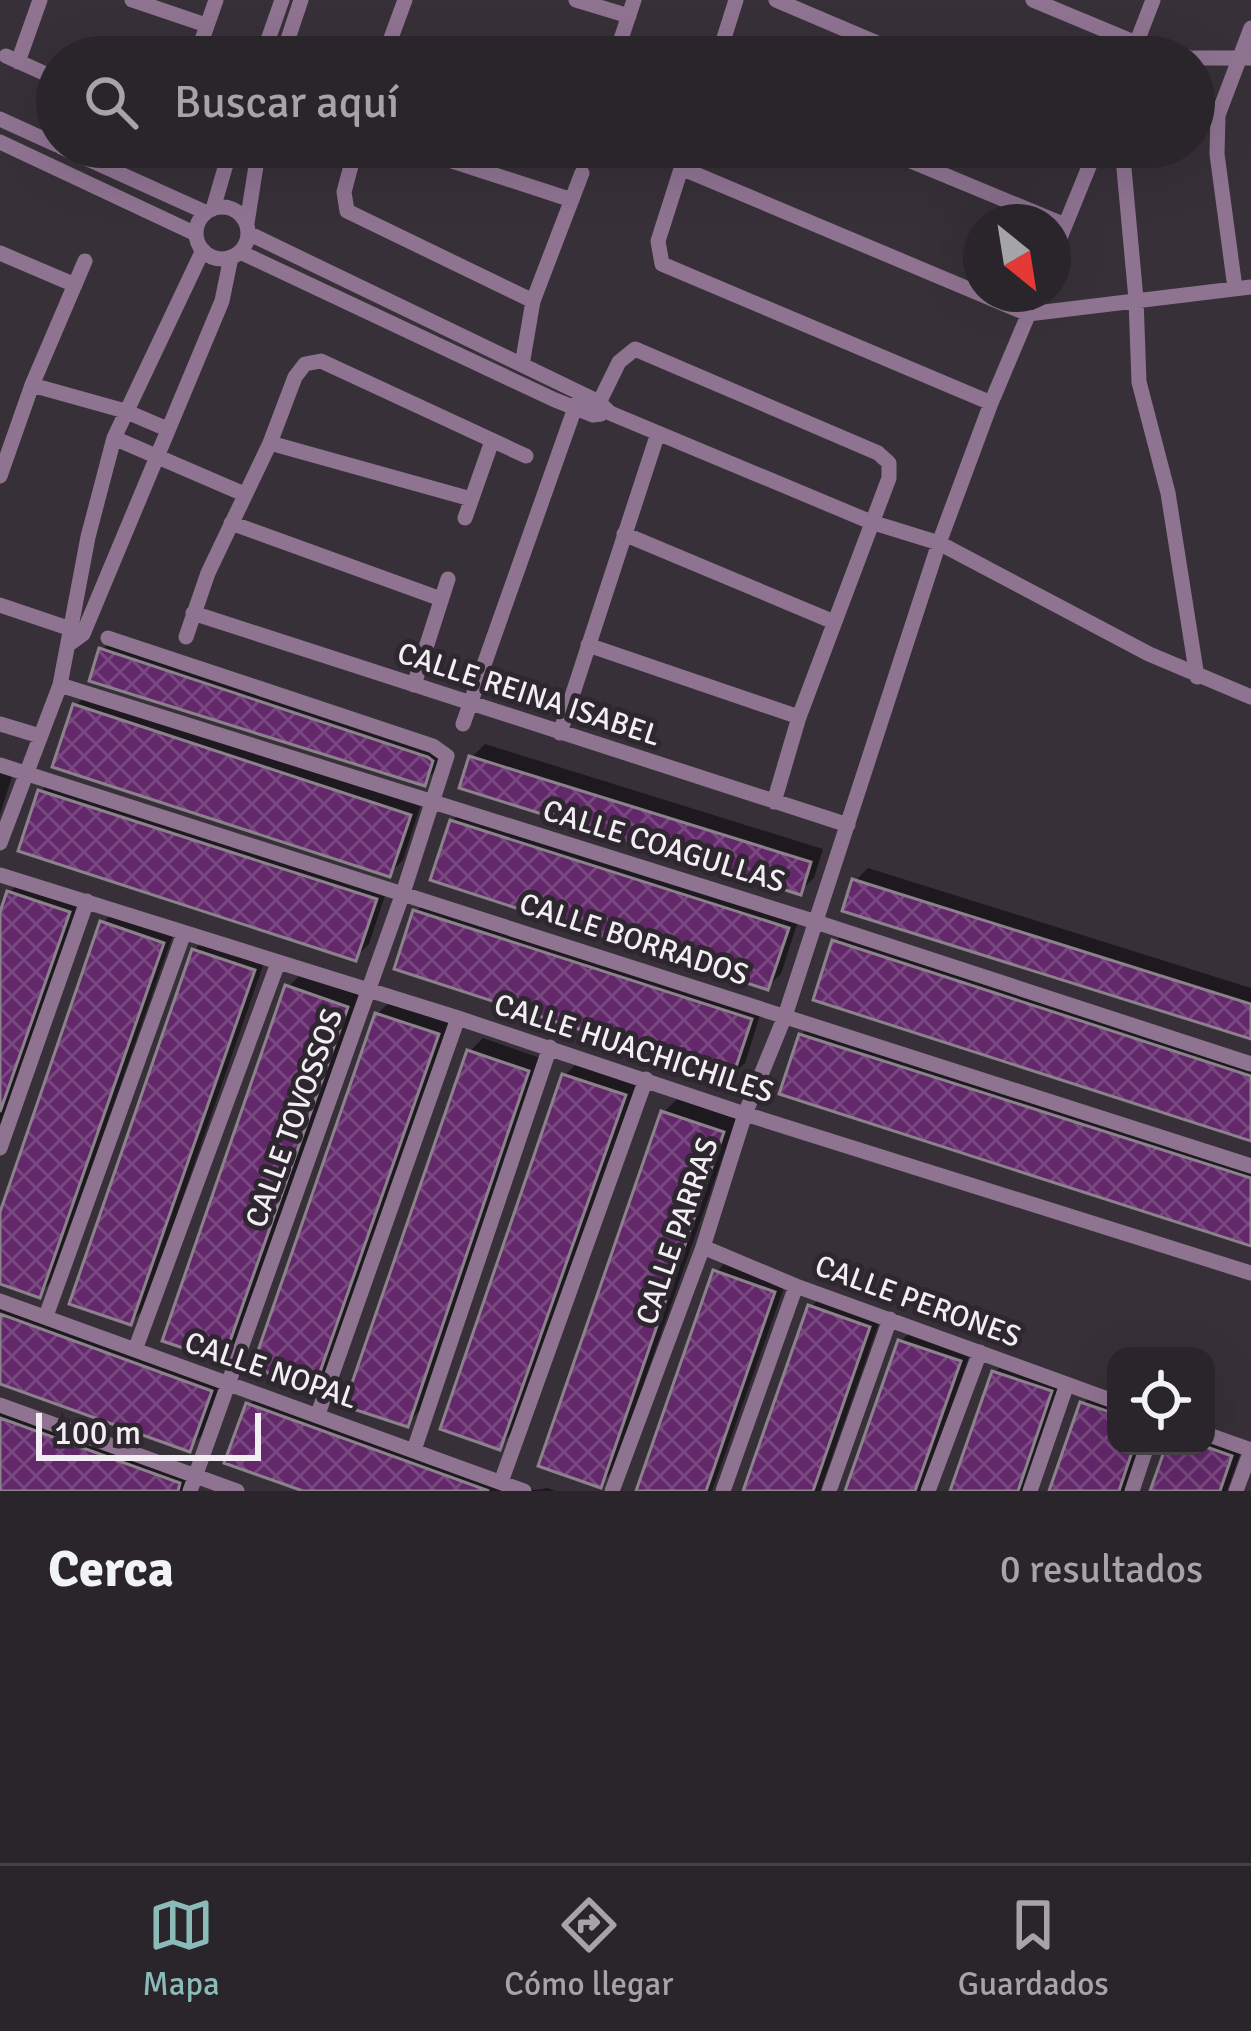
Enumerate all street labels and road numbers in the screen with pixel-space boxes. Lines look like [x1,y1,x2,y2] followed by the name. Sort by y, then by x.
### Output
[393,635,665,754] street label: CALLE REINA ISABEL
[538,792,789,901] street label: CALLE COAGULLAS
[515,885,753,994] street label: CALLE BORRADOS
[489,986,778,1111] street label: CALLE HUACHICHILES
[238,1004,351,1233] street label: CALLE TOVOSSOS
[628,1133,727,1330] street label: CALLE PARRAS
[810,1247,1026,1356] street label: CALLE PERONES
[180,1324,362,1417] street label: CALLE NOPAL

